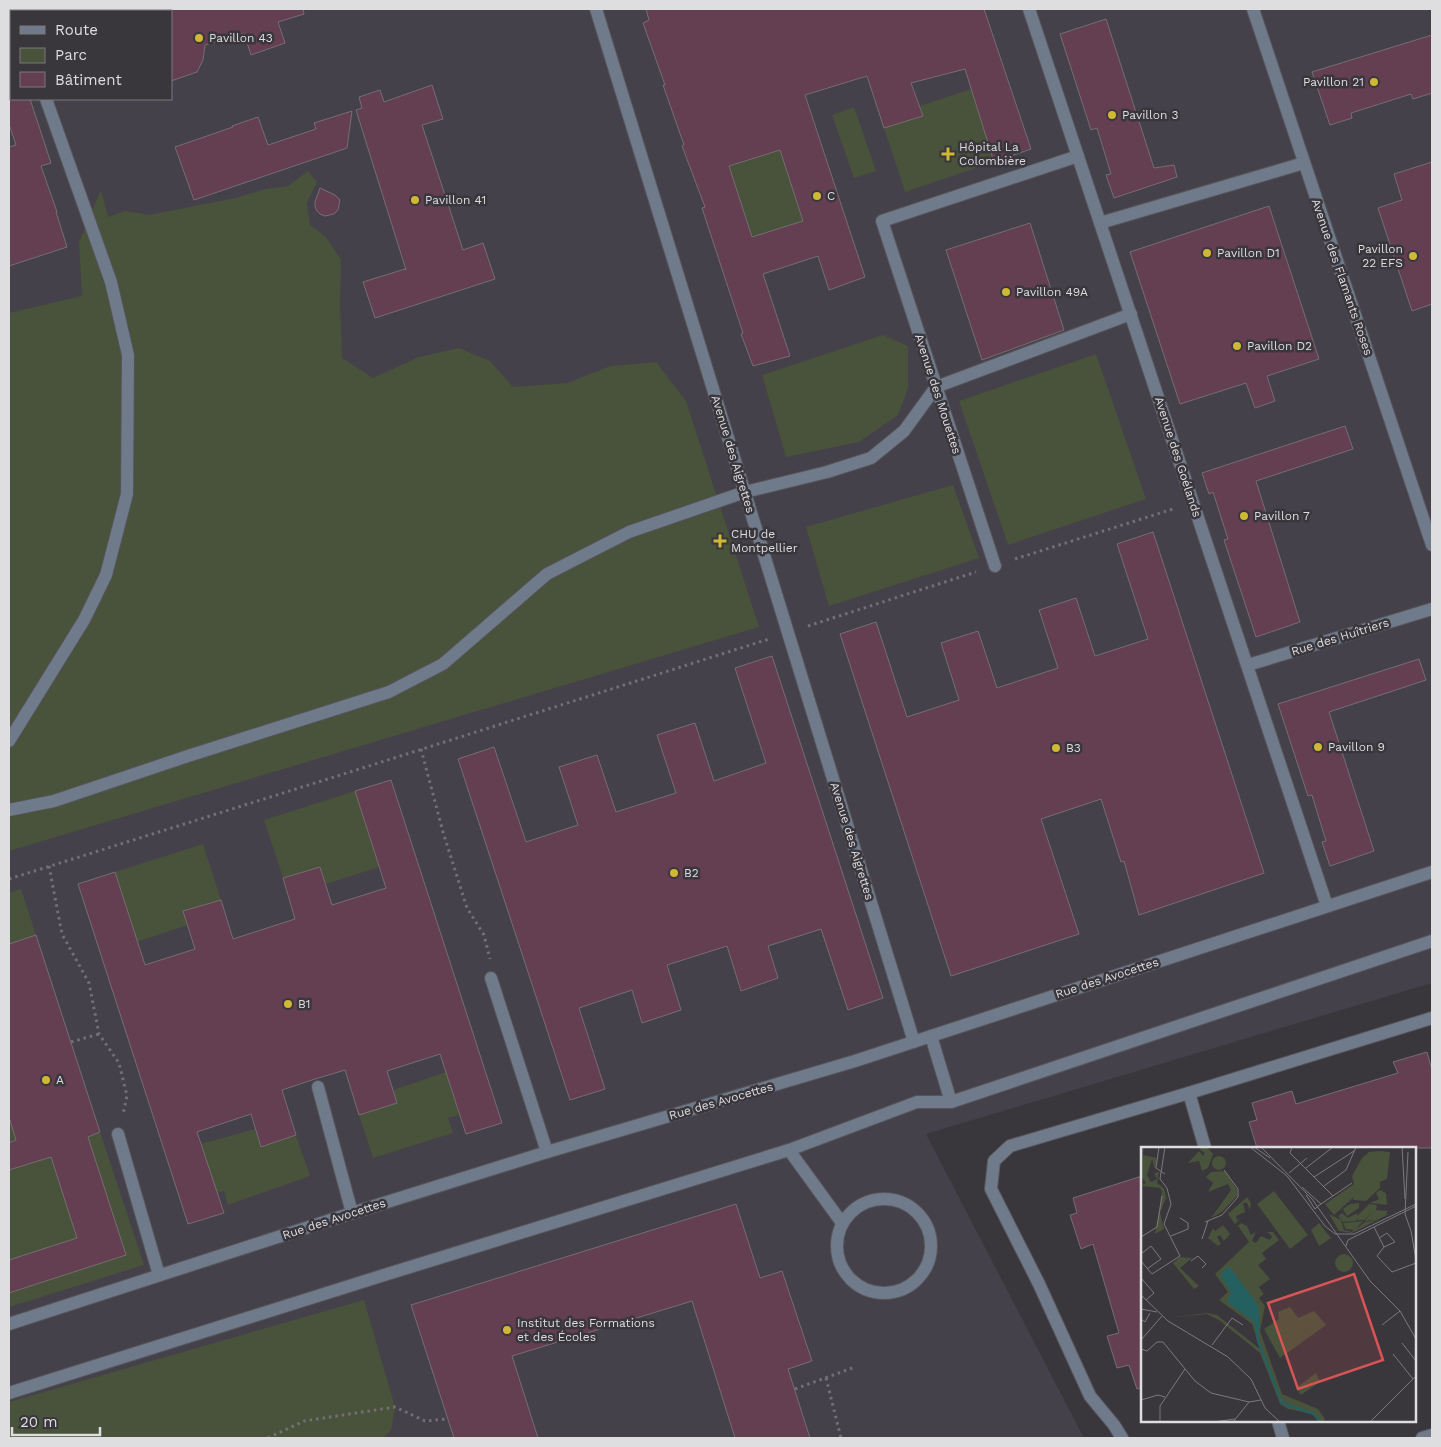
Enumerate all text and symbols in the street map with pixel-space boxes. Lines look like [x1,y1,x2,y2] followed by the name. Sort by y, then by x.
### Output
[10,10,172,100] legend
[55,21,98,39] text: Route
[209,31,273,45] place label: Pavillon 43
[193,32,205,44] marker: Pavillon 43
[55,46,87,64] text: Parc
[55,71,122,89] text: Bâtiment
[1303,75,1364,89] place label: Pavillon 21
[1368,76,1380,88] marker: Pavillon 21
[1122,108,1178,122] place label: Pavillon 3
[1106,109,1118,121] marker: Pavillon 3
[959,140,1026,168] place label: Hôpital La Colombière
[941,147,955,161] marker: Hôpital La Colombière
[827,189,835,203] place label: C
[811,190,823,202] marker: C
[425,193,486,207] place label: Pavillon 41
[409,194,421,206] marker: Pavillon 41
[1309,197,1375,357] street label: Avenue des Flamants Roses
[1358,242,1403,270] place label: Pavillon 22 EFS
[1217,246,1280,260] place label: Pavillon D1
[1201,247,1213,259] marker: Pavillon D1
[1407,250,1419,262] marker: Pavillon 22 EFS
[1016,285,1088,299] place label: Pavillon 49A
[1000,286,1012,298] marker: Pavillon 49A
[912,332,964,456] street label: Avenue des Mouettes
[1247,339,1312,353] place label: Pavillon D2
[1231,340,1243,352] marker: Pavillon D2
[708,393,758,515] street label: Avenue des Aigrettes
[1152,395,1204,519] street label: Avenue des Goélands
[1254,509,1310,523] place label: Pavillon 7
[1238,510,1250,522] marker: Pavillon 7
[731,527,798,555] place label: CHU de Montpellier
[713,534,727,548] marker: CHU de Montpellier
[1289,615,1391,659] street label: Rue des Huîtriers
[1328,740,1385,754] place label: Pavillon 9
[1066,741,1081,755] place label: B3
[1312,741,1324,753] marker: Pavillon 9
[1050,742,1062,754] marker: B3
[827,780,877,902] street label: Avenue des Aigrettes
[684,866,699,880] place label: B2
[668,867,680,879] marker: B2
[1054,955,1160,1001] street label: Rue des Avocettes
[298,997,311,1011] place label: B1
[282,998,294,1010] marker: B1
[56,1073,64,1087] place label: A
[40,1074,52,1086] marker: A
[667,1079,775,1123] street label: Rue des Avocettes
[1141,1147,1416,1422] inset map
[281,1196,387,1242] street label: Rue des Avocettes
[517,1316,655,1344] place label: Institut des Formations et des Écoles
[501,1324,513,1336] marker: Institut des Formations et des Écoles
[12,1404,100,1436] scale bar
[20,1413,58,1431] text: 20 m

